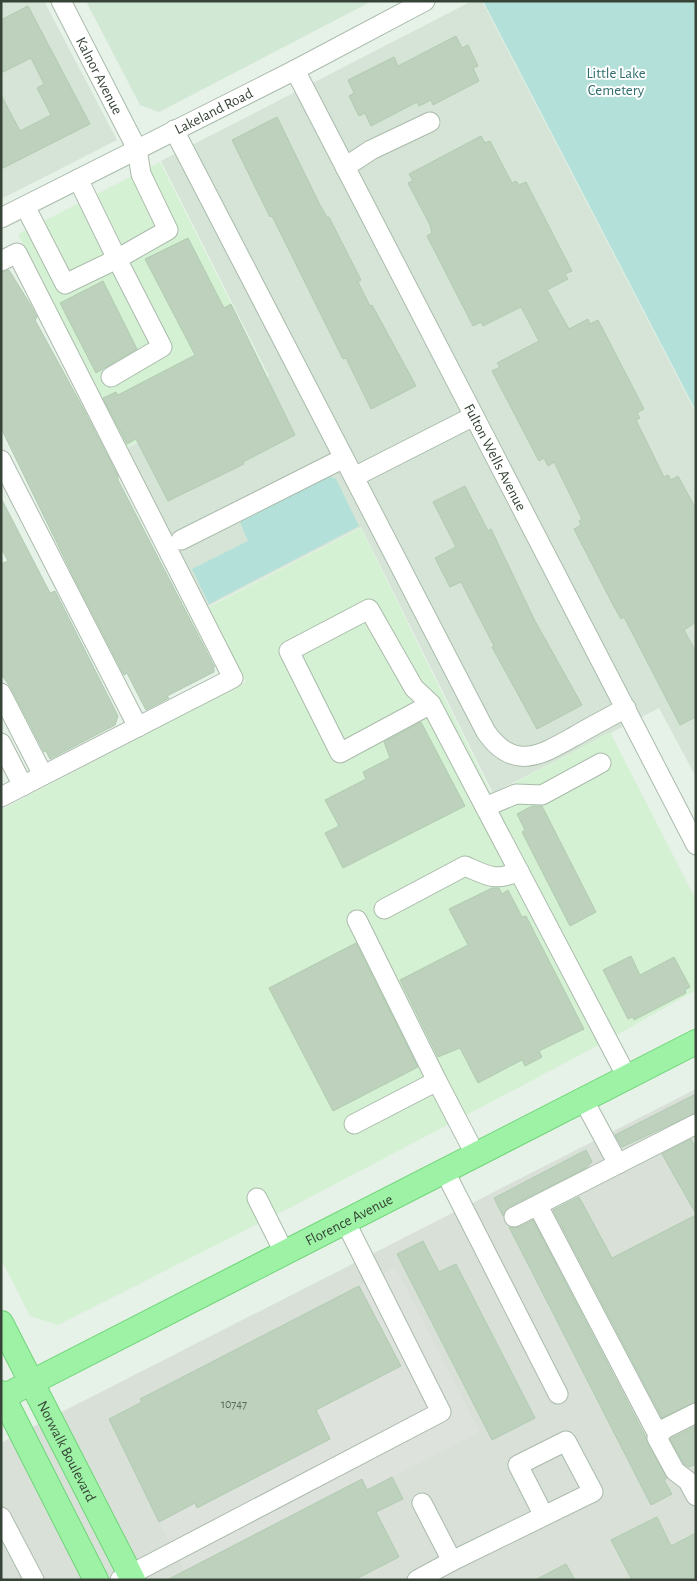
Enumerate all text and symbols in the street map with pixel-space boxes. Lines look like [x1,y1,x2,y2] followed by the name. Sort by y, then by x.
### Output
[73,35,125,117] street label: Kalnor Avenue
[586,66,646,98] park label: Little Lake Cemetery
[172,85,255,137] street label: Lakeland Road
[462,401,529,513] street label: Fulton Wells Avenue
[303,1191,395,1248] street label: Florence Avenue
[35,1398,99,1504] street label: Norwalk Boulevard
[221,1398,247,1410] house number: 10747

